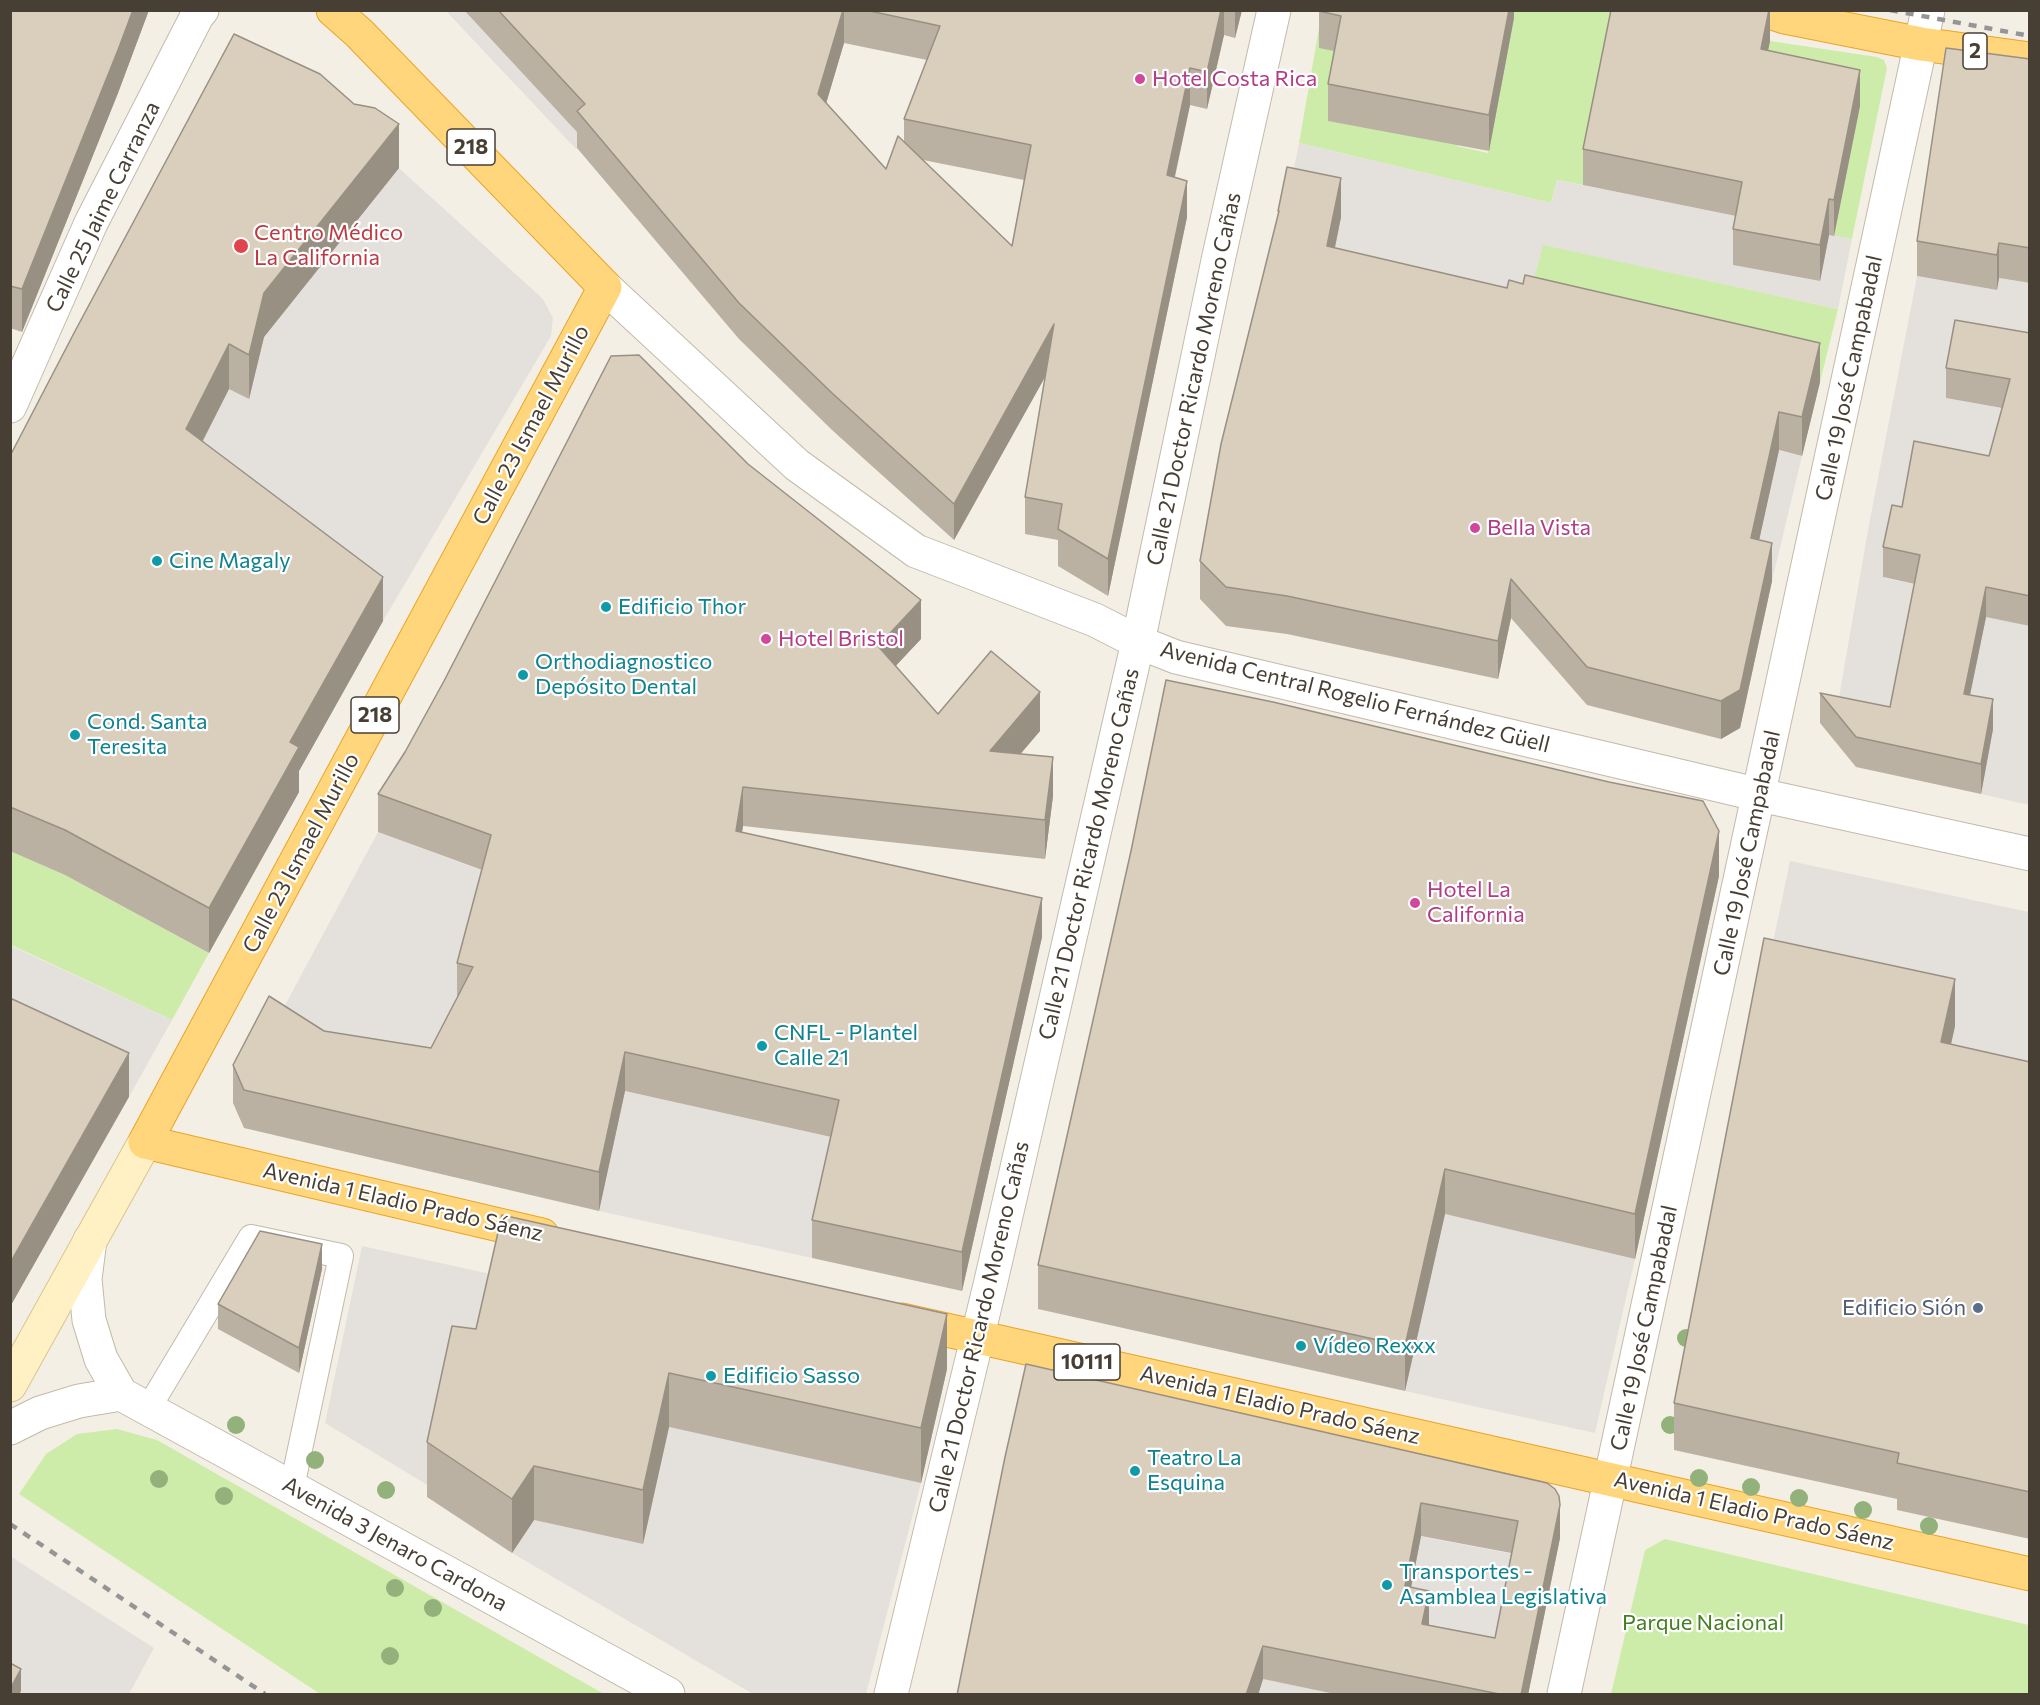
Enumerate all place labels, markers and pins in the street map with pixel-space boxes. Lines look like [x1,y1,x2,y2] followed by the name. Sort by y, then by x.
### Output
[1152,66,1317,92] place label: Hotel Costa Rica
[1133,72,1147,86] marker: Hotel Costa Rica
[254,220,403,272] place label: Centro Médico La California
[232,237,250,255] marker: Centro Médico La California
[1487,515,1591,541] place label: Bella Vista
[1468,521,1482,535] marker: Bella Vista
[169,548,291,574] place label: Cine Magaly
[150,554,164,568] marker: Cine Magaly
[618,594,746,620] place label: Edificio Thor
[599,600,613,614] marker: Edificio Thor
[778,626,904,652] place label: Hotel Bristol
[759,632,773,646] marker: Hotel Bristol
[535,649,713,700] place label: Orthodiagnostico Depósito Dental
[516,668,530,682] marker: Orthodiagnostico Depósito Dental
[87,709,207,760] place label: Cond. Santa Teresita
[68,728,82,742] marker: Cond. Santa Teresita
[1427,877,1525,928] place label: Hotel La California
[1408,896,1422,910] marker: Hotel La California
[774,1020,918,1072] place label: CNFL - Plantel Calle 21
[755,1039,769,1053] marker: CNFL - Plantel Calle 21
[1842,1295,1966,1321] place label: Edificio Sión
[1971,1301,1985,1315] marker: Edificio Sión
[1313,1333,1436,1359] place label: Vídeo Rexxx
[1294,1339,1308,1353] marker: Vídeo Rexxx
[723,1363,860,1389] place label: Edificio Sasso
[704,1369,718,1383] marker: Edificio Sasso
[1147,1445,1241,1496] place label: Teatro La Esquina
[1128,1464,1142,1478] marker: Teatro La Esquina
[1399,1559,1607,1610] place label: Transportes - Asamblea Legislativa
[1380,1578,1394,1592] marker: Transportes - Asamblea Legislativa

